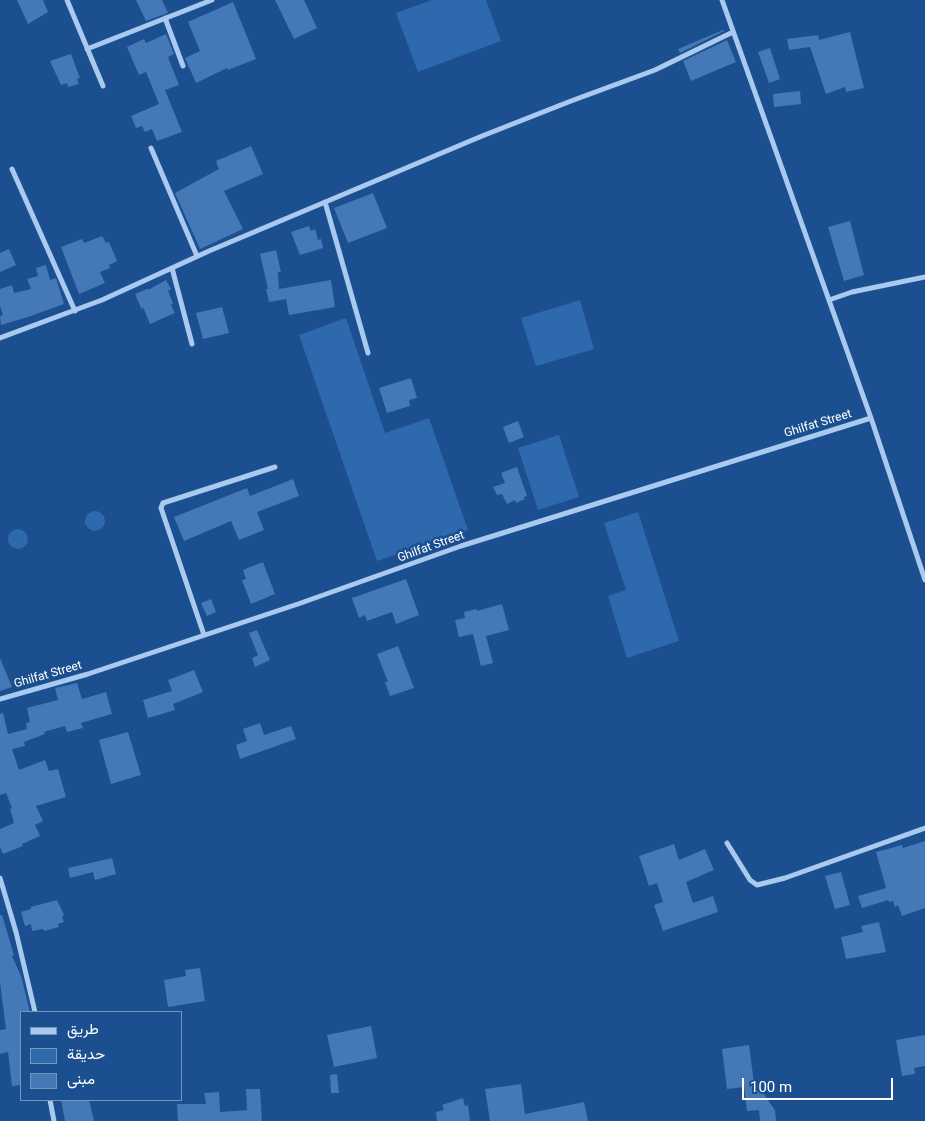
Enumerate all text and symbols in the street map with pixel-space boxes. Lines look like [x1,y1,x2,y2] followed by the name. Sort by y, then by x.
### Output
[782,407,854,441] street label: Ghilfat Street
[396,528,466,566] street label: Ghilfat Street
[12,658,84,692] street label: Ghilfat Street
[20,1011,182,1101] legend
[67,1020,99,1038] text: طريق
[67,1045,105,1063] text: حديقة
[745,1068,896,1100] scale bar
[67,1070,95,1088] text: مبنى
[750,1078,792,1096] text: 100 m

